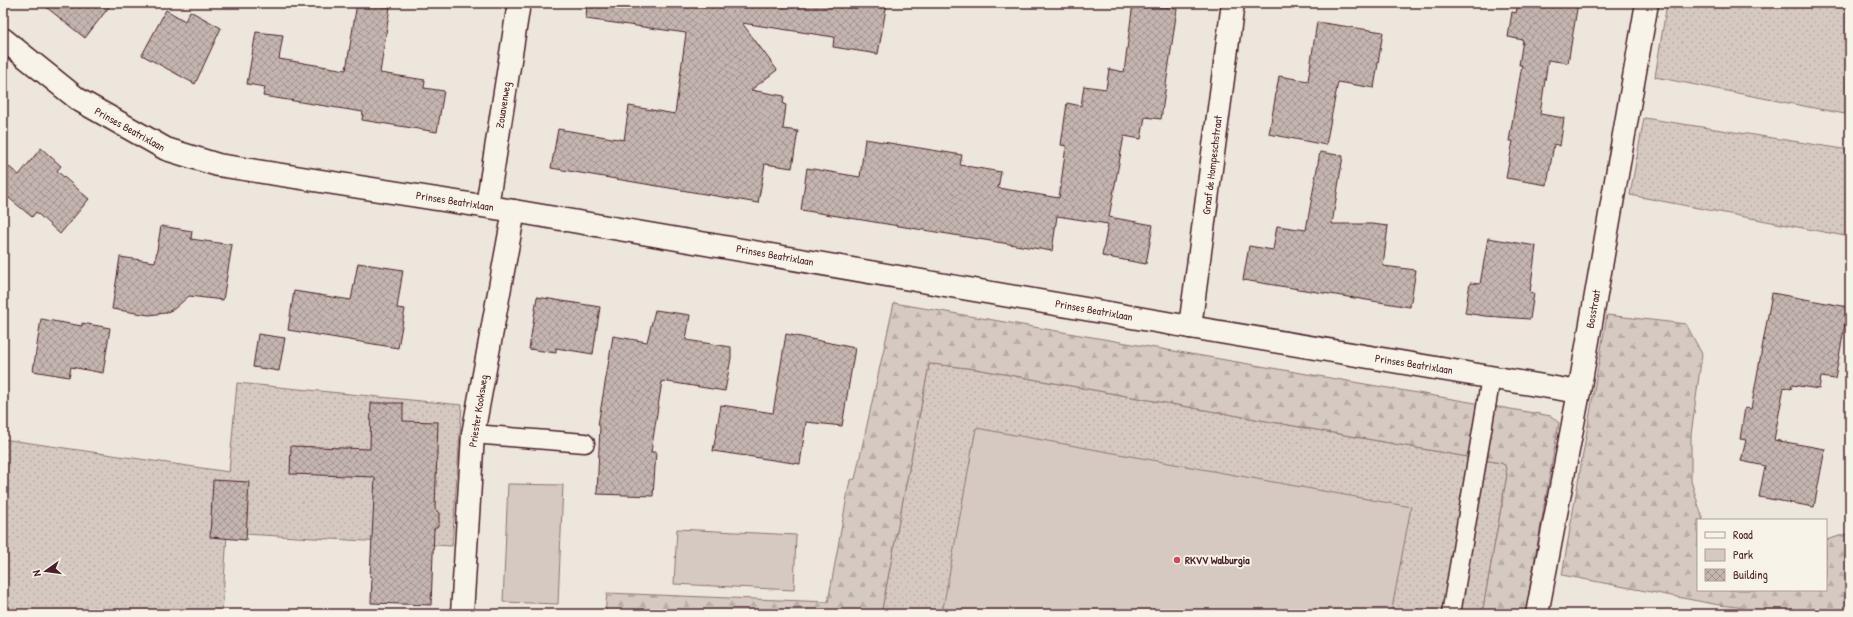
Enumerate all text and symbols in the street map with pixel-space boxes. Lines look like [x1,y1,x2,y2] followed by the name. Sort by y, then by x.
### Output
[492,81,514,129] street label: Zouavenweg
[92,104,168,154] street label: Prinses Beatrixlaan
[1199,114,1225,215] street label: Graaf de Hompeschstraat
[415,188,495,214] street label: Prinses Beatrixlaan
[735,241,815,269] street label: Prinses Beatrixlaan
[1583,288,1603,329] street label: Bosstraat
[1054,296,1134,324] street label: Prinses Beatrixlaan
[1374,351,1454,377] street label: Prinses Beatrixlaan
[465,374,491,448] street label: Priester Kooksweg
[1697,519,1827,591] legend
[1733,526,1753,543] text: Road
[1733,546,1753,563] text: Park
[26,551,66,591] north arrow
[1185,553,1250,568] place label: RKVV Walburgia
[1172,555,1182,565] marker: RKVV Walburgia
[1733,566,1768,583] text: Building
[29,569,44,578] text: N

